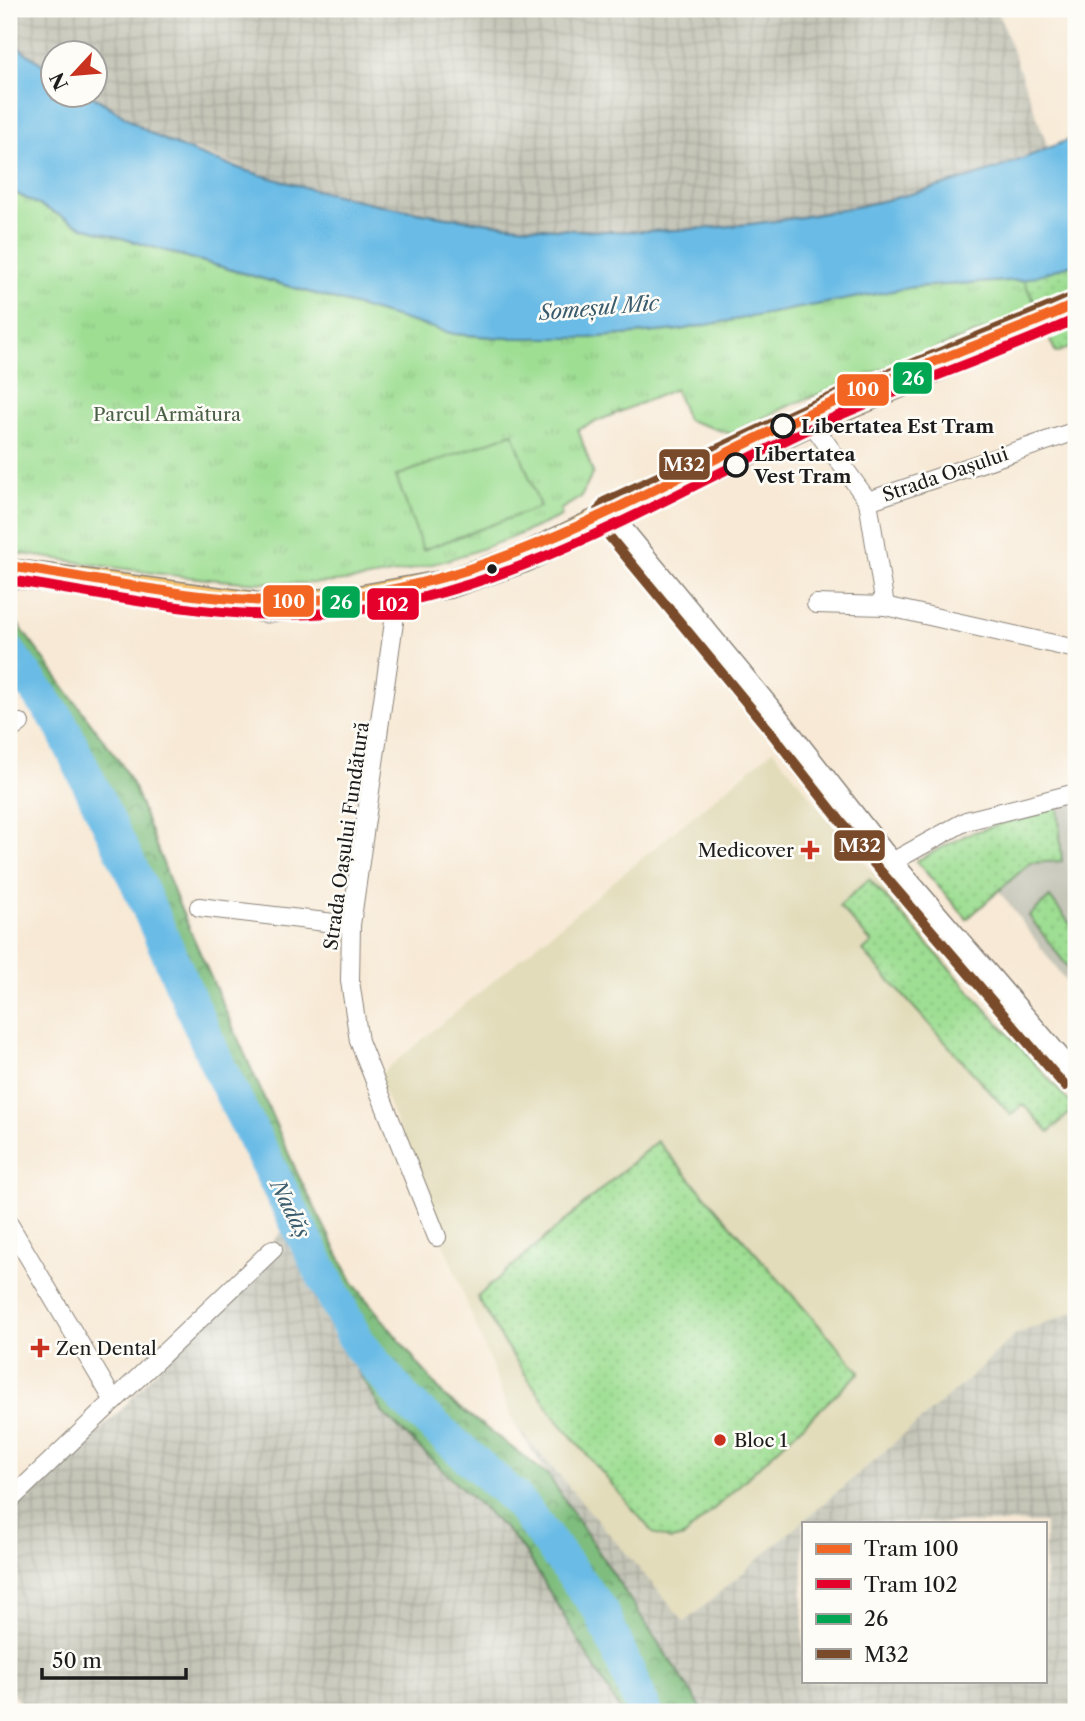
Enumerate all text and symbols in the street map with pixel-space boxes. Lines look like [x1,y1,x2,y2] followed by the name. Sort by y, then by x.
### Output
[38,38,108,108] north arrow
[45,69,73,94] text: N
[536,290,661,326] water label: Someșul Mic
[892,361,933,395] line badge: 26
[902,367,924,390] text: 26
[836,373,890,407] line badge: 100
[847,378,879,401] text: 100
[93,403,241,426] park label: Parcul Armătura
[771,414,795,438] marker: Libertatea Est Tram
[801,415,994,438] place label: Libertatea Est Tram
[879,442,1011,507] street label: Strada Oașului
[753,443,857,488] place label: Libertatea Vest Tram
[658,448,711,481] line badge: M32
[663,453,705,476] text: M32
[724,453,748,477] marker: Libertatea Vest Tram
[485,562,499,576] unlabelled marker
[262,584,315,618] line badge: 100
[321,585,361,619] line badge: 26
[366,587,420,621] line badge: 102
[273,590,305,613] text: 100
[330,591,352,614] text: 26
[377,593,409,616] text: 102
[319,720,374,952] street label: Strada Oașului Fundătură
[833,829,886,862] line badge: M32
[839,834,881,857] text: M32
[698,839,794,862] place label: Medicover
[800,840,820,860] marker: Medicover
[263,1174,316,1243] water label: Nadăș
[56,1337,157,1360] place label: Zen Dental
[30,1338,50,1358] marker: Zen Dental
[734,1429,787,1452] place label: Bloc 1
[712,1432,728,1448] marker: Bloc 1
[802,1522,1046,1682] legend
[864,1536,959,1561] text: Tram 100
[864,1572,958,1597] text: Tram 102
[864,1606,888,1631] text: 26
[42,1637,186,1681] scale bar
[864,1642,909,1667] text: M32
[52,1648,102,1673] text: 50 m

